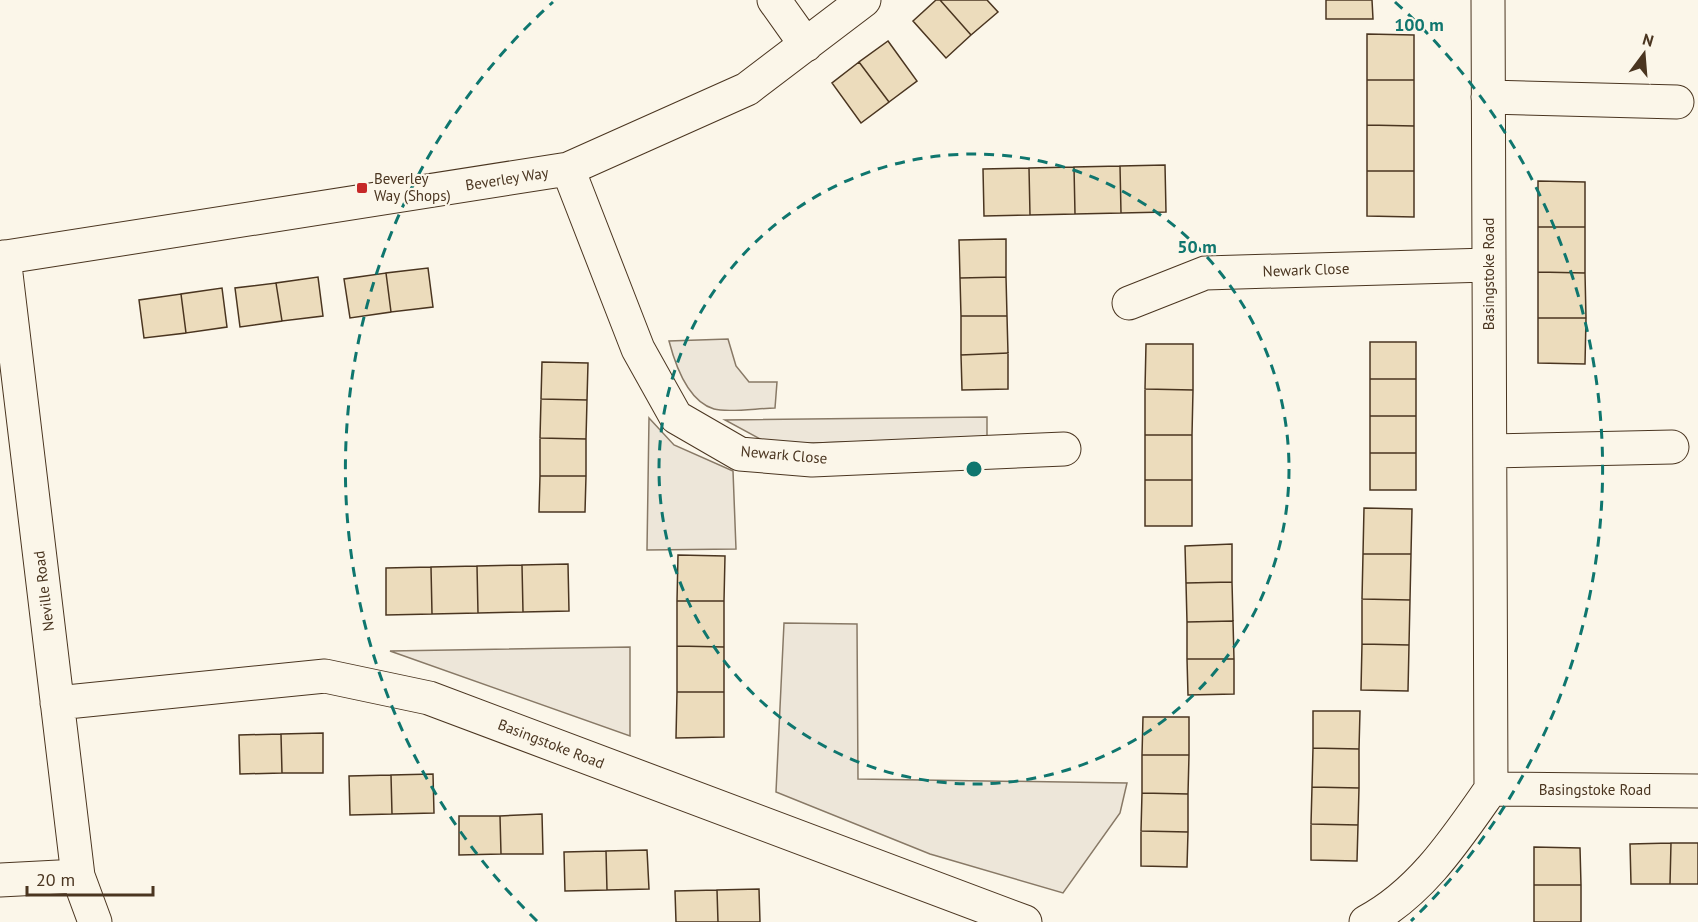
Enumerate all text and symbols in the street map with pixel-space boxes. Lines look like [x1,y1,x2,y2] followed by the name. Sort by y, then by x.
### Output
[1394,13,1444,36] text: 100 m
[1614,24,1674,84] north arrow
[1640,29,1656,51] text: N
[464,163,550,194] street label: Beverley Way
[374,169,451,205] place label: Beverley Way (Shops)
[355,181,369,195] marker: Beverley Way (Shops)
[1479,218,1498,330] street label: Basingstoke Road
[1177,235,1217,258] text: 50 m
[1262,258,1350,281] street label: Newark Close
[740,441,828,468] street label: Newark Close
[964,459,984,479] centre of rings
[29,550,58,632] street label: Neville Road
[495,715,607,773] street label: Basingstoke Road
[1539,780,1651,799] street label: Basingstoke Road
[27,859,153,897] scale bar
[36,868,75,891] text: 20 m

